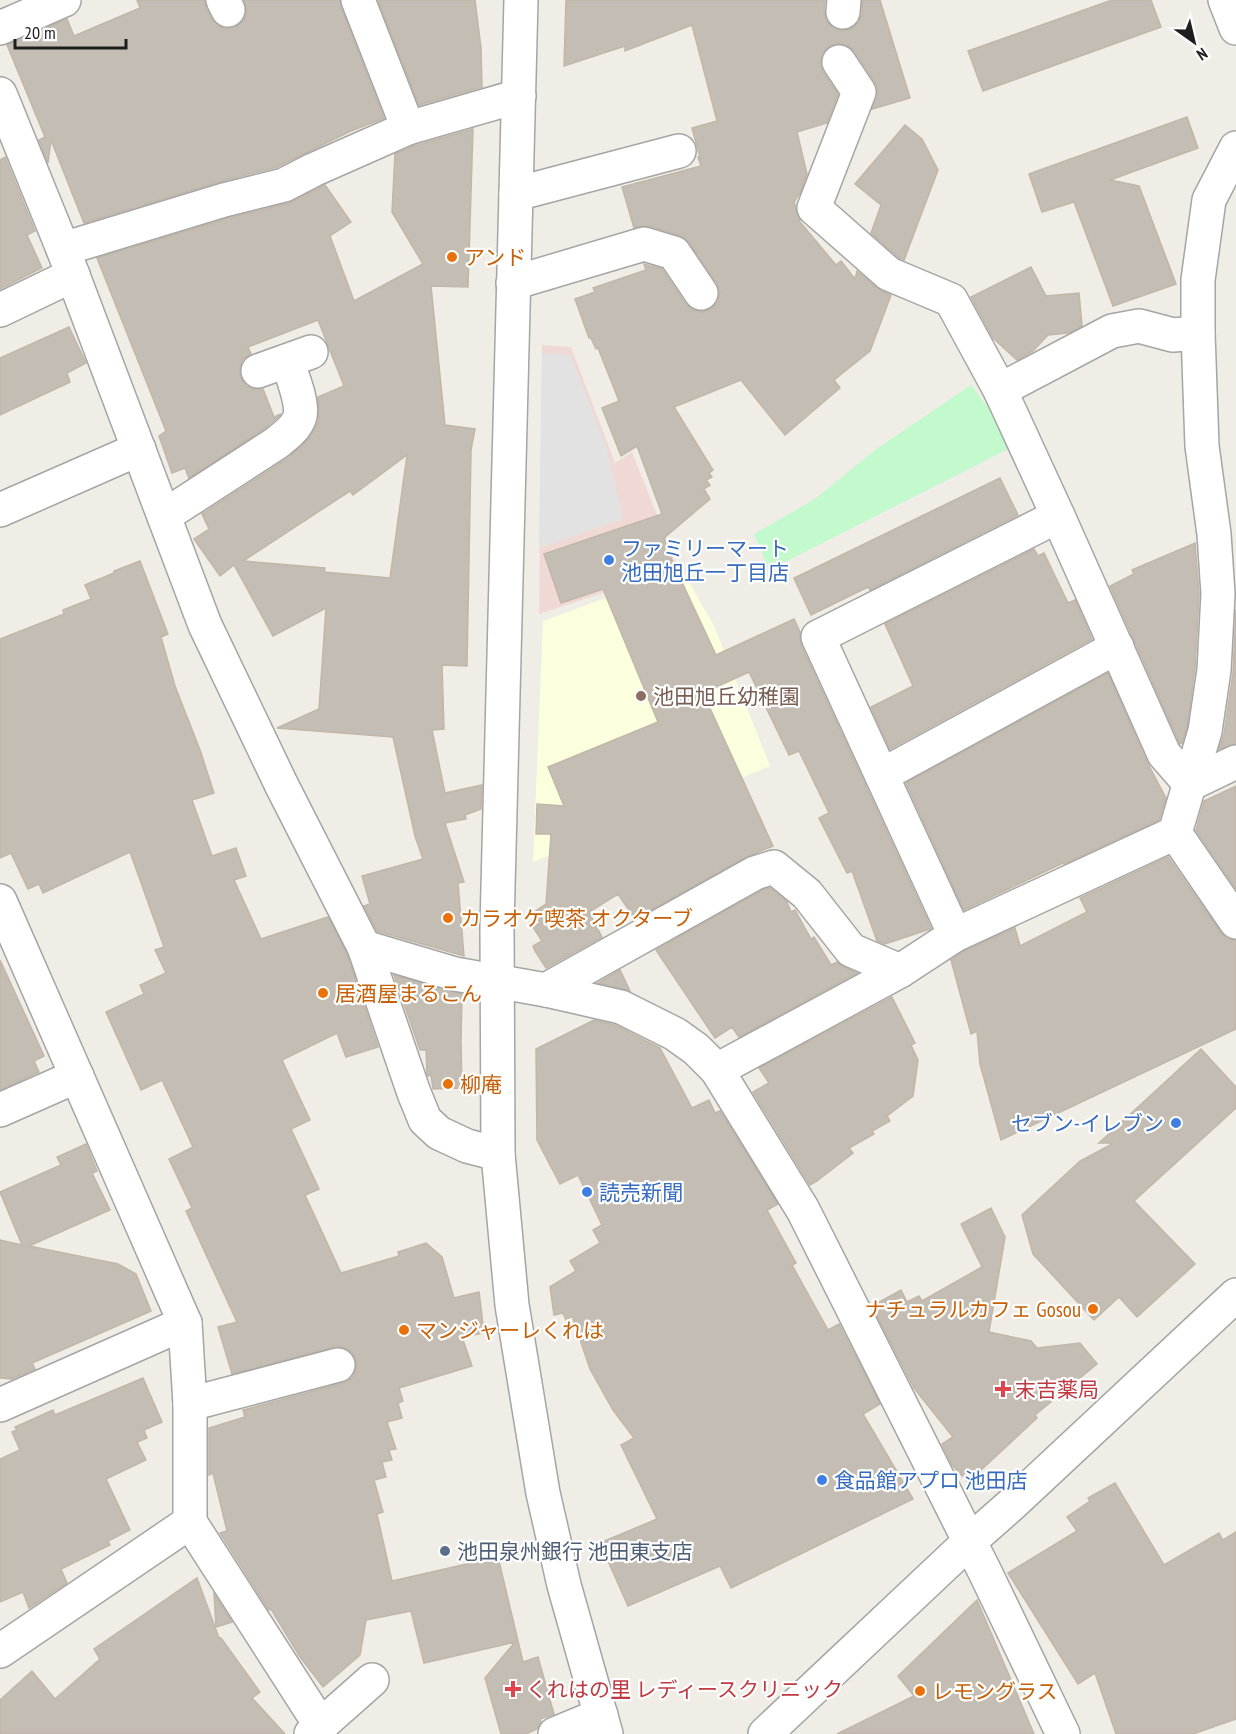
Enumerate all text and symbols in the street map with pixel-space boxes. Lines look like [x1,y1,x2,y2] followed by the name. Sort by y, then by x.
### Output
[15,12,126,50] scale bar
[1164,12,1224,72] north arrow
[24,21,56,44] text: 20 m
[1193,44,1212,65] text: N
[464,244,526,271] place label: アンド
[445,250,459,264] marker: アンド
[621,535,789,586] place label: ファミリーマート 池田旭丘一丁目店
[602,553,616,567] marker: ファミリーマート 池田旭丘一丁目店
[653,683,800,710] place label: 池田旭丘幼稚園
[634,689,648,703] marker: 池田旭丘幼稚園
[460,905,693,932] place label: カラオケ喫茶 オクターブ
[441,911,455,925] marker: カラオケ喫茶 オクターブ
[335,980,482,1007] place label: 居酒屋まるこん
[316,986,330,1000] marker: 居酒屋まるこん
[460,1071,502,1098] place label: 柳庵
[441,1077,455,1091] marker: 柳庵
[1011,1110,1164,1137] place label: セブン-イレブン
[1169,1116,1183,1130] marker: セブン-イレブン
[599,1179,683,1206] place label: 読売新聞
[580,1185,594,1199] marker: 読売新聞
[864,1296,1081,1323] place label: ナチュラルカフェ Gosou
[1086,1302,1100,1316] marker: ナチュラルカフェ Gosou
[416,1317,604,1344] place label: マンジャーレくれは
[397,1323,411,1337] marker: マンジャーレくれは
[1015,1376,1099,1403] place label: 末吉薬局
[996,1382,1010,1396] marker: 末吉薬局
[834,1467,1027,1494] place label: 食品館アプロ 池田店
[815,1473,829,1487] marker: 食品館アプロ 池田店
[457,1538,692,1565] place label: 池田泉州銀行 池田東支店
[438,1544,452,1558] marker: 池田泉州銀行 池田東支店
[526,1676,843,1703] place label: くれはの里 レディースクリニック
[932,1678,1058,1705] place label: レモングラス
[504,1680,522,1698] marker: くれはの里 レディースクリニック
[913,1684,927,1698] marker: レモングラス

